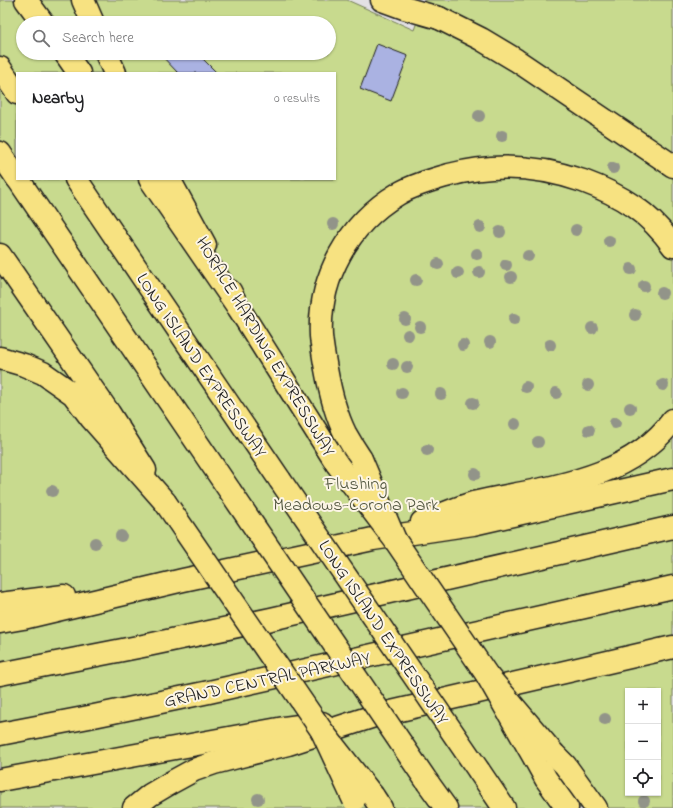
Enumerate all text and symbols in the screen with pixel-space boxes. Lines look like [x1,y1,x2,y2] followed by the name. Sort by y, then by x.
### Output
[16,16,336,60] search box
[30,27,52,49] icon: search
[62,27,134,49] text: Search here
[32,86,84,111] text: Nearby
[274,89,320,108] text: 0 results
[188,232,341,462] street label: HORACE HARDING EXPRESSWAY
[129,269,272,464] street label: LONG ISLAND EXPRESSWAY
[273,472,439,519] park label: Flushing Meadows-Corona Park
[311,536,454,731] street label: LONG ISLAND EXPRESSWAY
[162,646,374,716] street label: GRAND CENTRAL PARKWAY
[625,688,661,796] map controls
[625,688,661,724] button: +
[625,724,661,760] button: −
[625,760,661,796] button: locate

